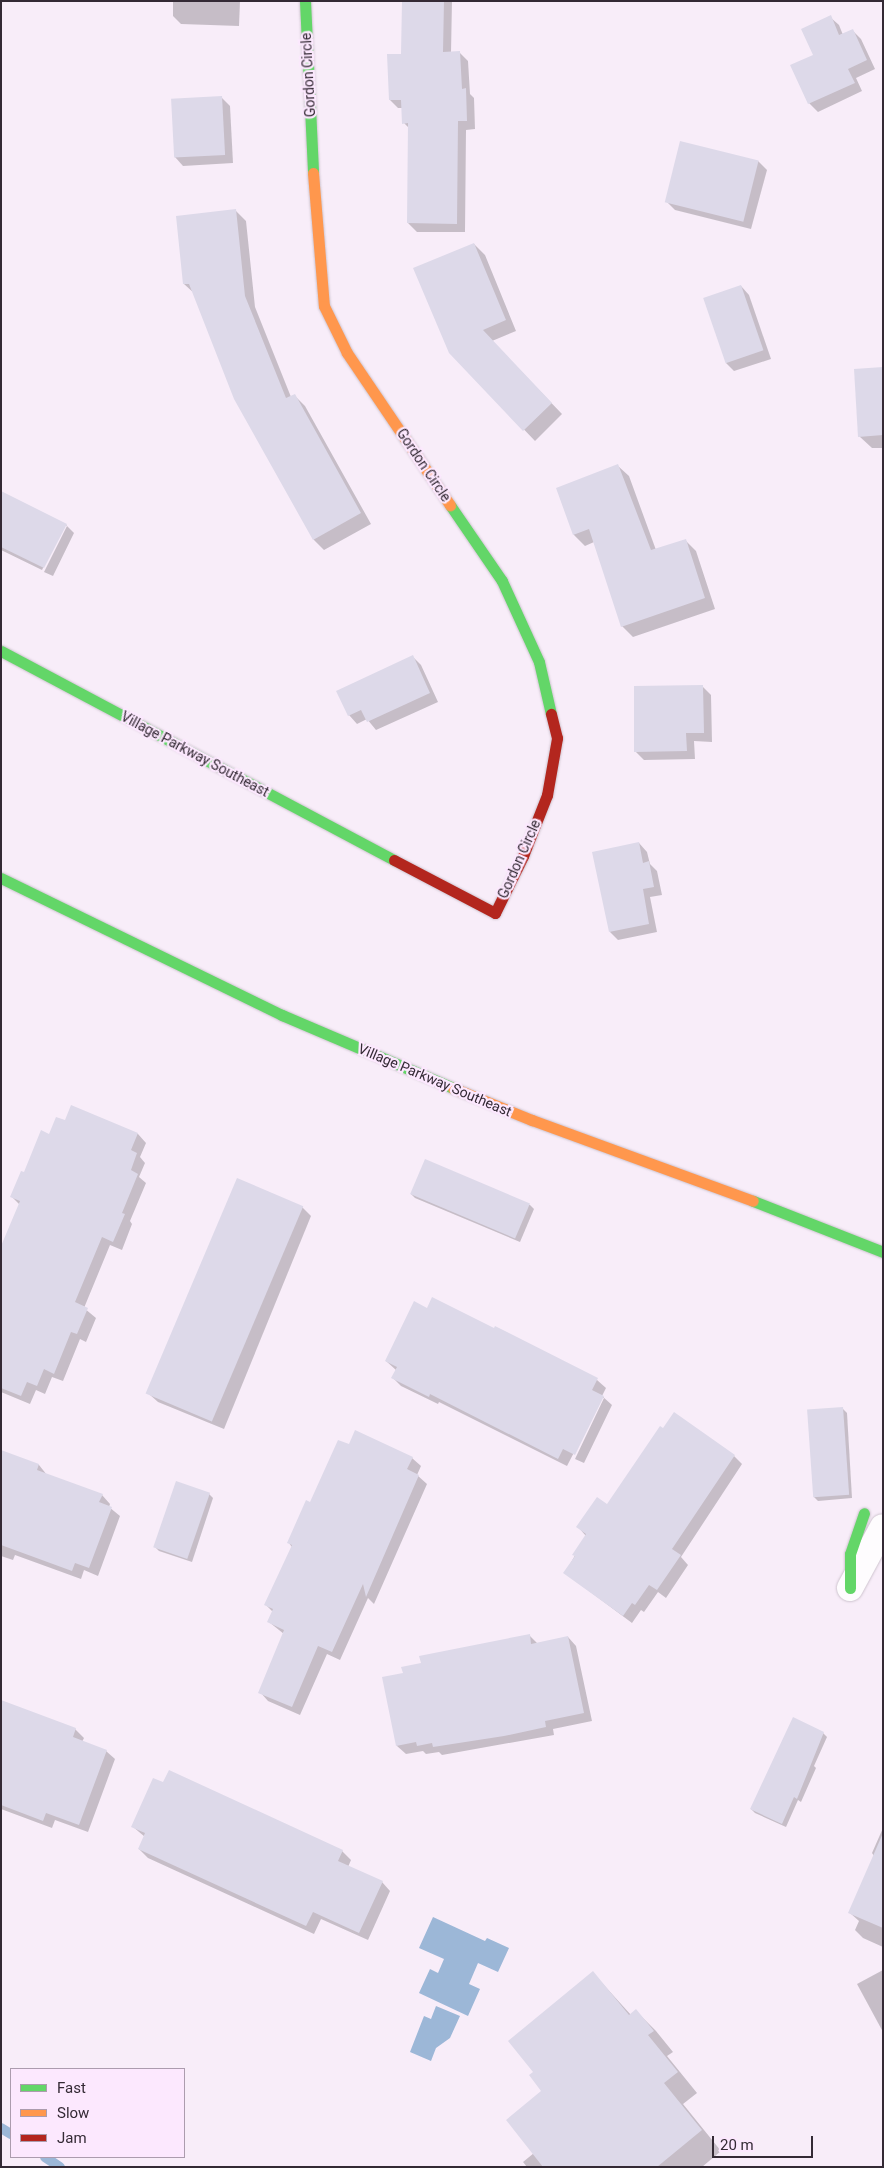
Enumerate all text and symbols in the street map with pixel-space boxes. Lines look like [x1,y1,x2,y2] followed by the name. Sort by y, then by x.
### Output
[297,32,319,118] street label: Gordon Circle
[393,425,455,505] street label: Gordon Circle
[118,708,272,800] street label: Village Parkway Southeast
[494,817,544,901] street label: Gordon Circle
[356,1040,514,1120] street label: Village Parkway Southeast
[10,2068,185,2158] legend
[57,2079,86,2097] text: Fast
[57,2104,89,2122] text: Slow
[714,2126,815,2158] scale bar
[57,2129,87,2147] text: Jam
[720,2136,754,2154] text: 20 m

